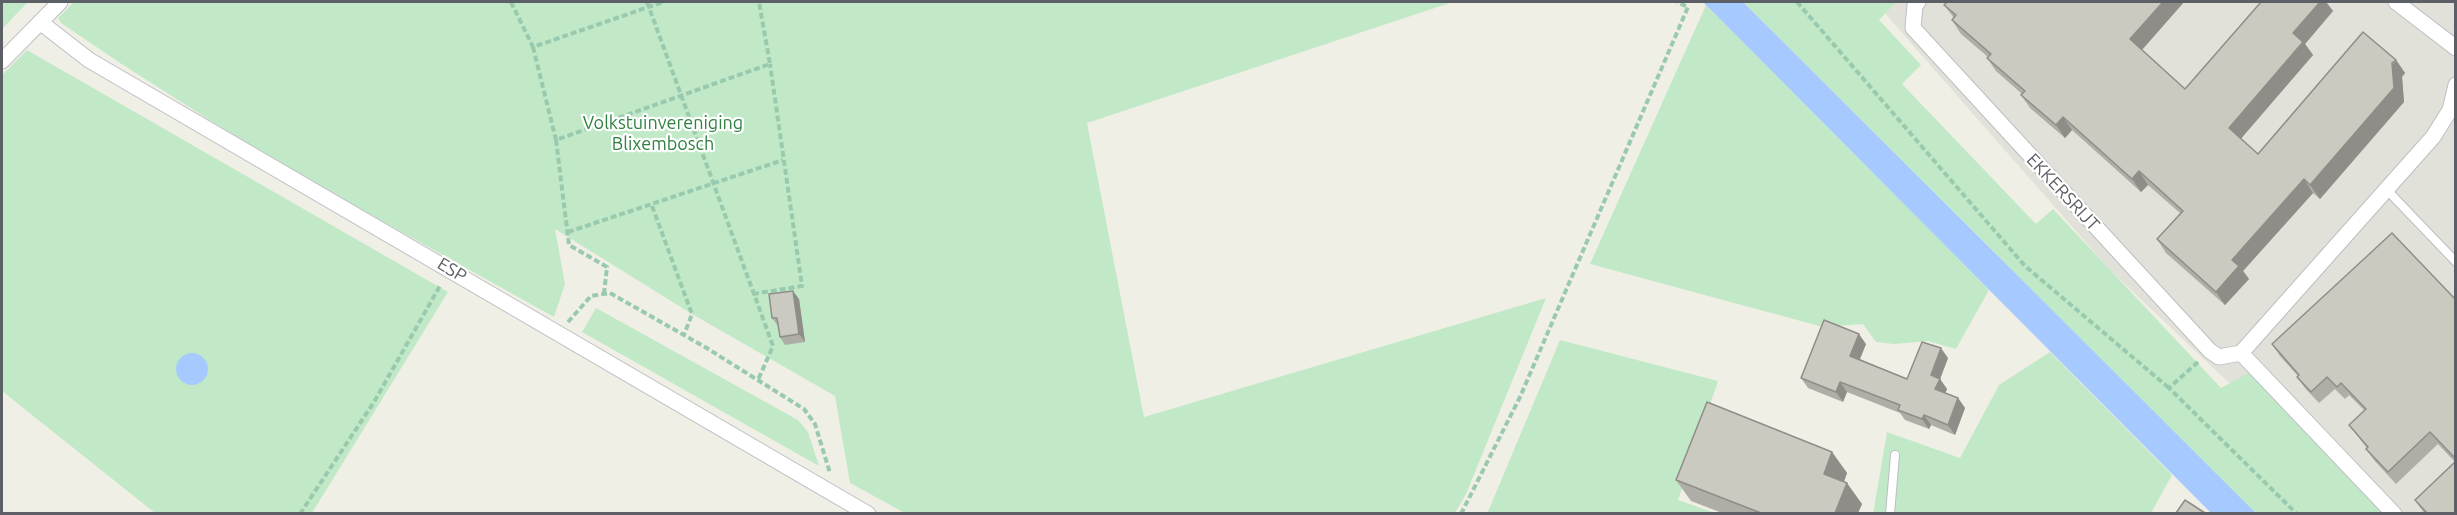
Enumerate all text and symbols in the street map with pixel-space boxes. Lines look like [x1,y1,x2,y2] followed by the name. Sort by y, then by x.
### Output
[583,112,743,154] park label: Volkstuinvereniging Blixembosch
[2022,149,2104,235] street label: EKKERSRIJT
[433,253,471,287] street label: ESP

